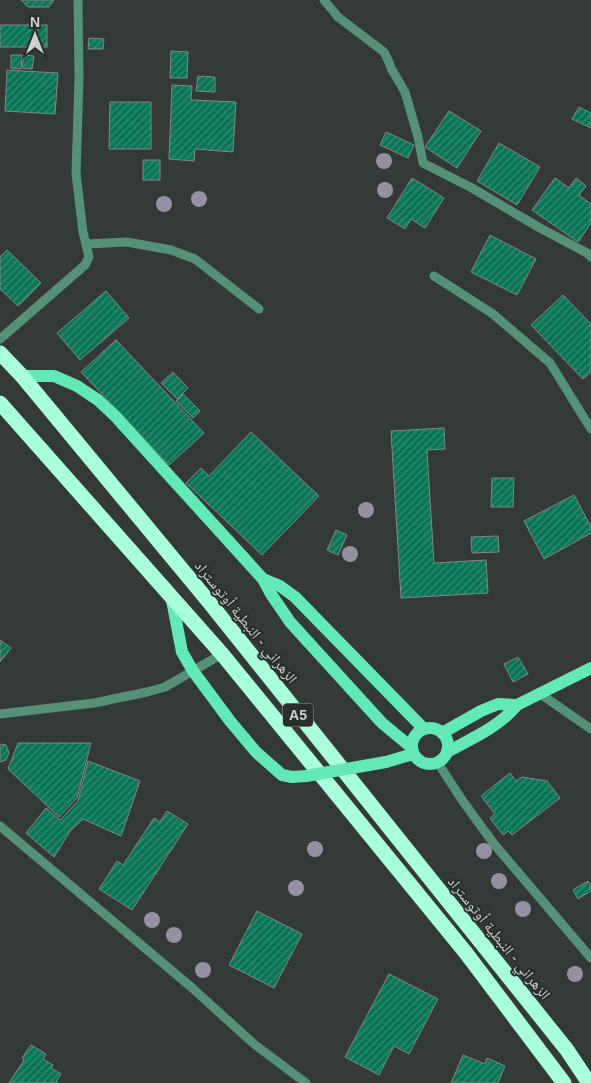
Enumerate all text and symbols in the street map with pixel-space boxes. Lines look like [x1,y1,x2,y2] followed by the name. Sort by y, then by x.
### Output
[10,10,60,60] north arrow
[30,14,40,30] text: N
[189,557,301,689] street label: الزهراني - النبطية أوتوستراد
[283,704,313,726] road number: A5
[442,873,554,1005] street label: الزهراني - النبطية أوتوستراد

